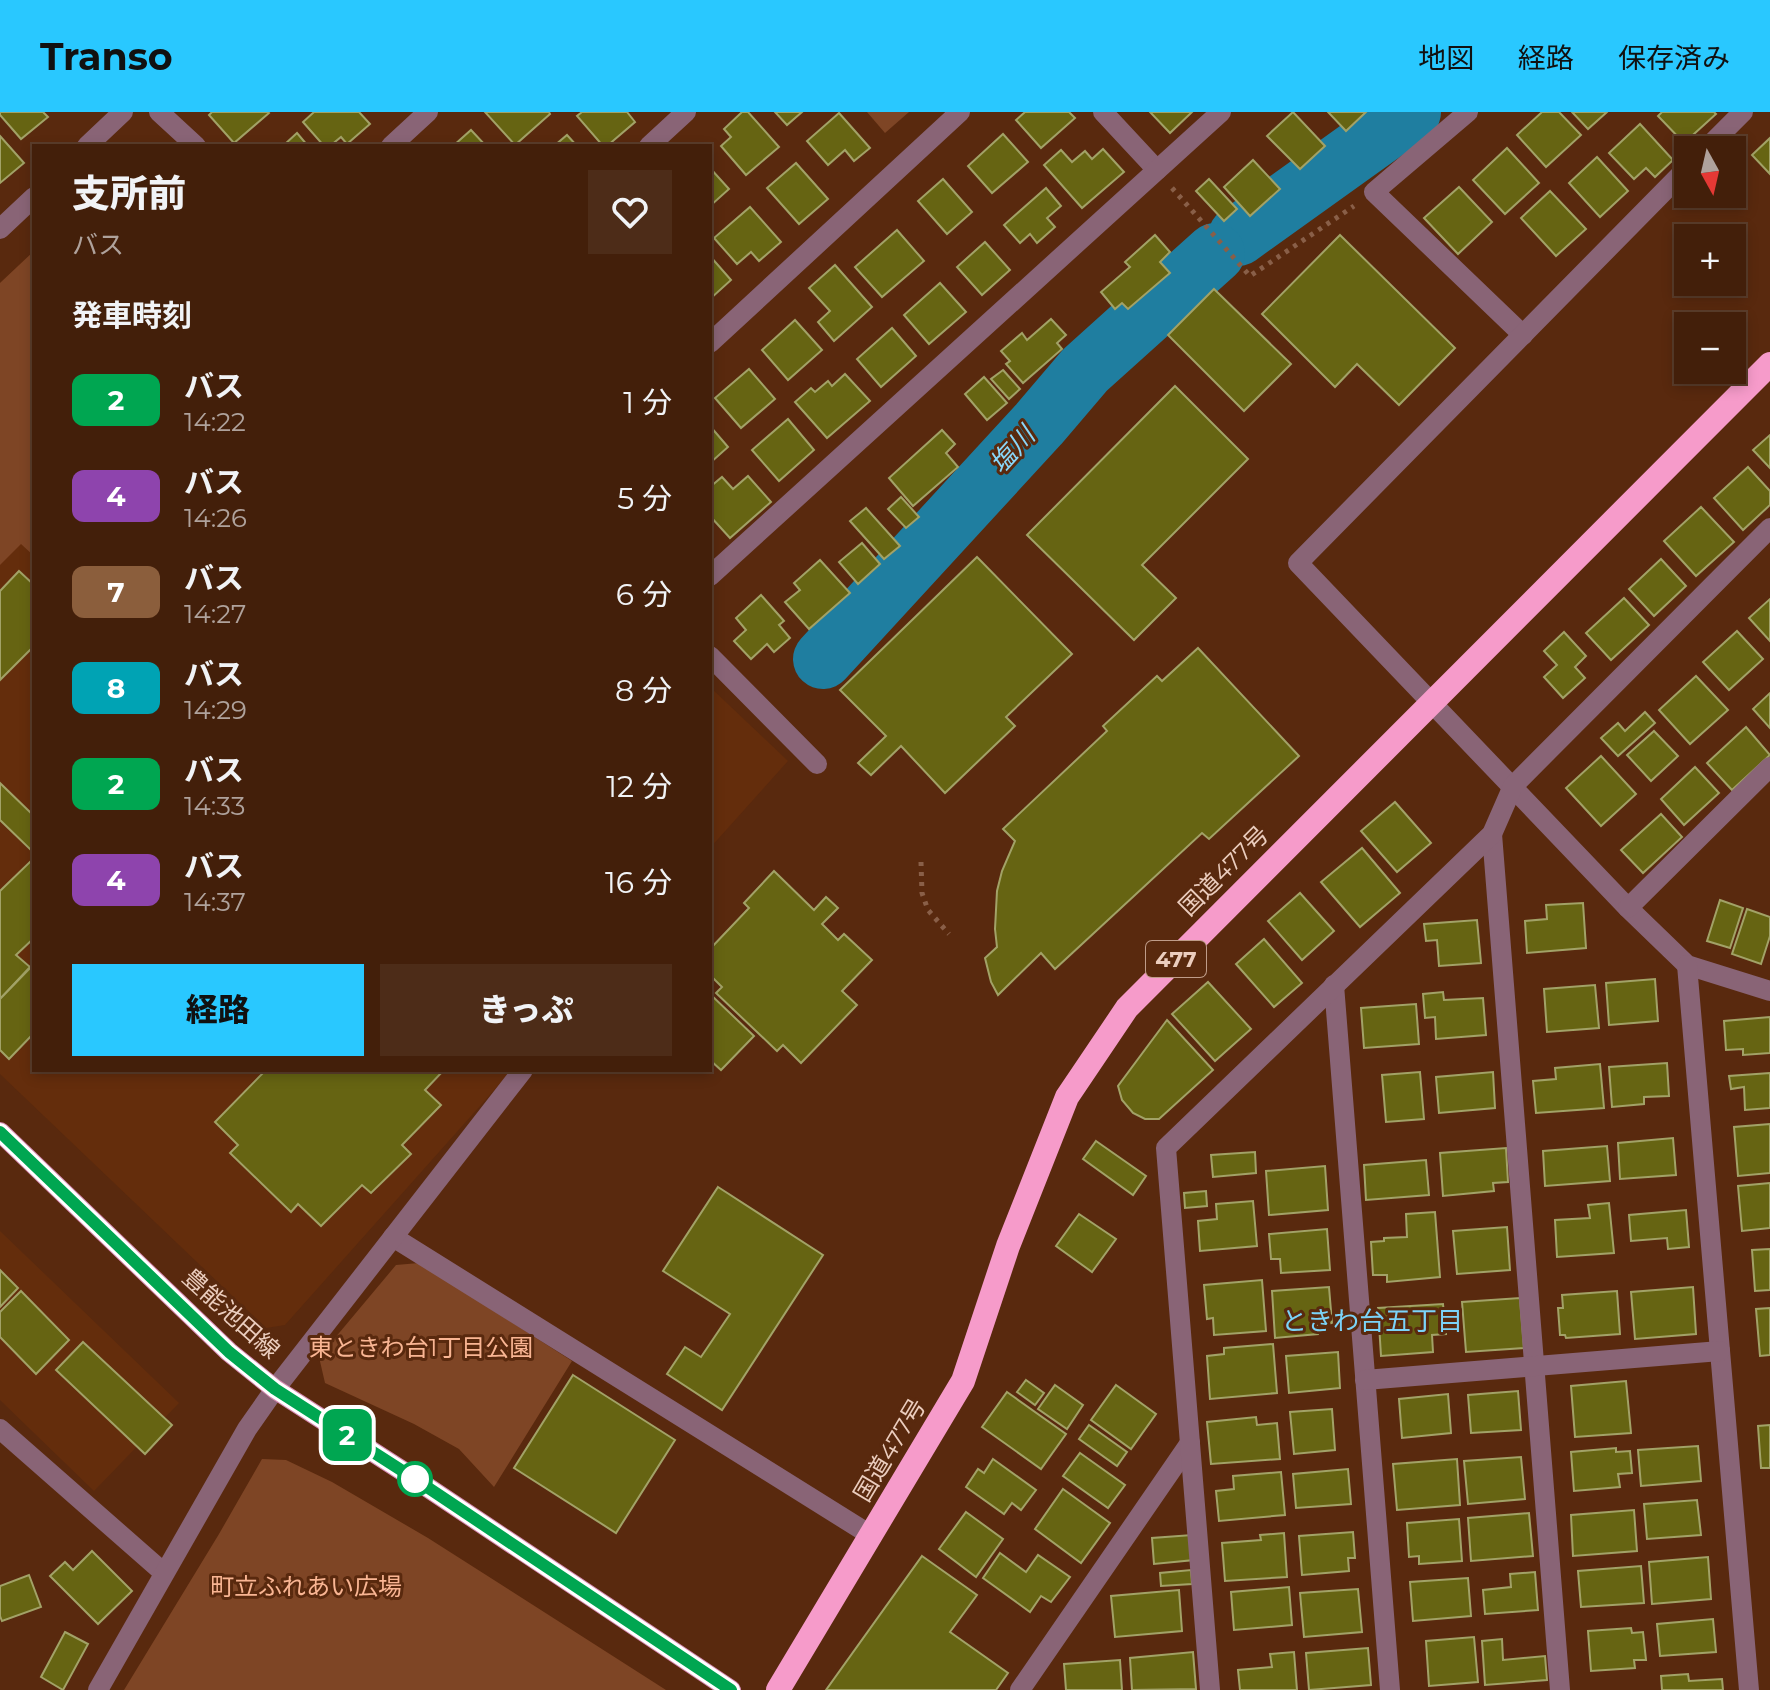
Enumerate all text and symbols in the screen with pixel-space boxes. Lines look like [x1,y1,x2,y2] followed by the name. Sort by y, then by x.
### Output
[40,33,173,80] text: Transo
[1418,41,1474,75] text: 地図
[1518,41,1574,75] text: 経路
[1618,41,1730,75] text: 保存済み
[1674,136,1746,208] north arrow
[1674,136,1746,384] map controls
[72,170,186,217] text: 支所前
[588,170,672,254] button: heart
[1674,224,1746,296] button: +
[72,229,124,261] text: バス
[72,297,192,334] text: 発車時刻
[1674,312,1746,384] button: −
[184,368,244,405] text: バス
[108,383,124,417] text: 2
[623,384,672,421] text: 1 分
[184,406,246,438] text: 14:22
[983,418,1043,480] water label: 塩川
[184,464,244,501] text: バス
[106,479,126,513] text: 4
[617,480,672,517] text: 5 分
[184,502,247,534] text: 14:26
[184,560,244,597] text: バス
[107,575,125,609] text: 7
[616,576,672,613] text: 6 分
[184,598,246,630] text: 14:27
[184,656,244,693] text: バス
[107,671,125,705] text: 8
[615,672,672,709] text: 8 分
[184,694,247,726] text: 14:29
[184,752,244,789] text: バス
[108,767,124,801] text: 2
[606,768,672,805] text: 12 分
[184,790,245,822] text: 14:33
[1173,820,1275,922] street label: 国道477号
[184,848,244,885] text: バス
[106,863,126,897] text: 4
[605,864,672,901] text: 16 分
[184,886,246,918] text: 14:37
[1146,941,1206,977] road number: 477
[72,964,364,1056] button: 経路
[380,964,672,1056] button: きっぷ
[177,1263,286,1365] street label: 豊能池田線
[1281,1305,1463,1337] district label: ときわ台五丁目
[309,1333,533,1362] park label: 東ときわ台1丁目公園
[848,1393,932,1506] street label: 国道477号
[321,1409,373,1461] line badge: 2
[339,1418,355,1452] text: 2
[398,1462,432,1496] unlabelled marker
[210,1572,402,1601] park label: 町立ふれあい広場

